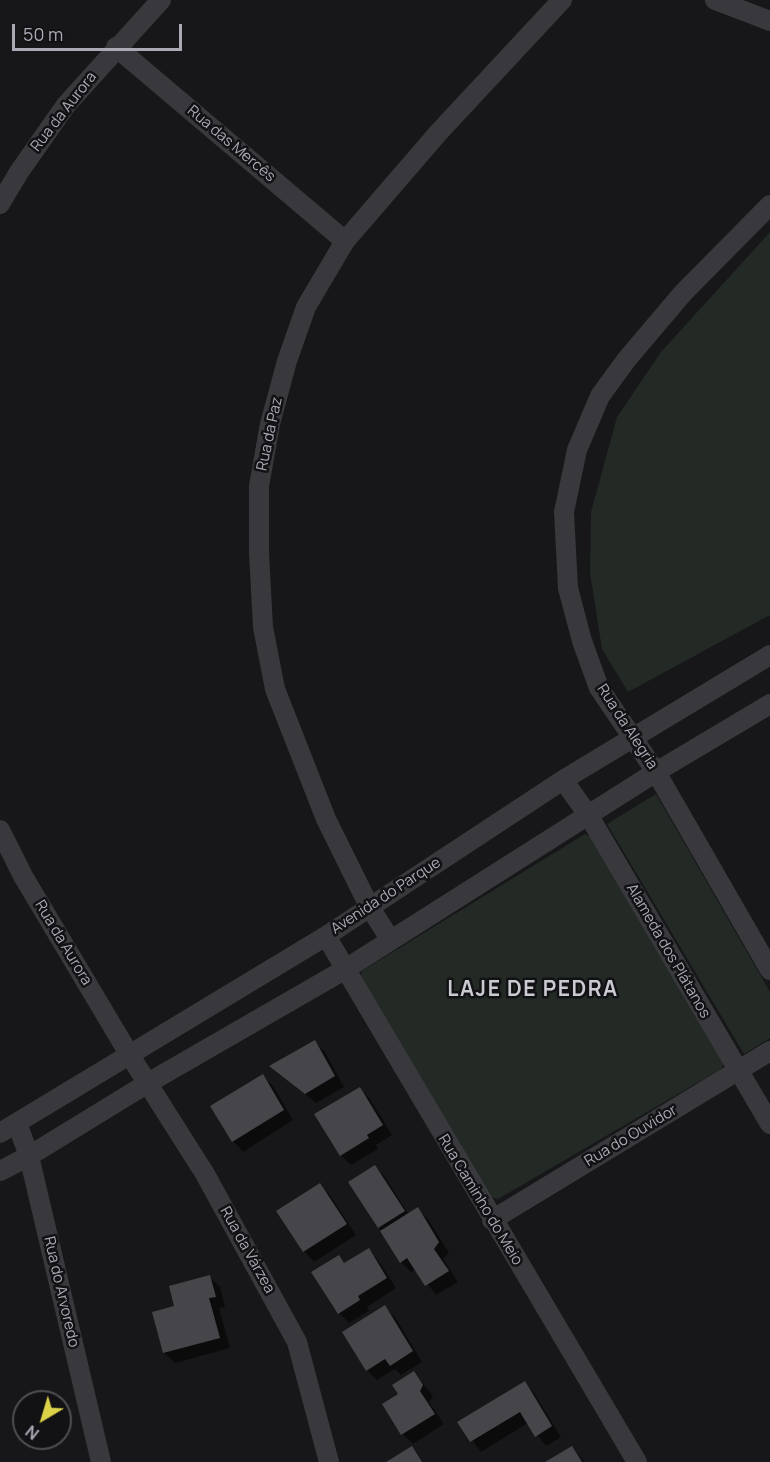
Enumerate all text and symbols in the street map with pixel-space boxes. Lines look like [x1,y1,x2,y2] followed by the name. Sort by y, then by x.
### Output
[15,12,184,50] scale bar
[23,22,63,46] text: 50 m
[27,69,101,155] street label: Rua da Aurora
[183,102,279,186] street label: Rua das Mercês
[253,395,287,473] street label: Rua da Paz
[593,681,661,773] street label: Rua da Alegria
[328,854,444,938] street label: Avenida do Parque
[622,881,714,1021] street label: Alameda dos Plátanos
[31,897,95,989] street label: Rua da Aurora
[447,977,619,1003] district label: LAJE DE PEDRA
[582,1101,680,1171] street label: Rua do Ouvidor
[434,1131,526,1269] street label: Rua Caminho do Meio
[216,1204,278,1296] street label: Rua da Várzea
[39,1235,83,1349] street label: Rua do Arvoredo
[12,1390,72,1450] north arrow
[21,1420,43,1445] text: N

